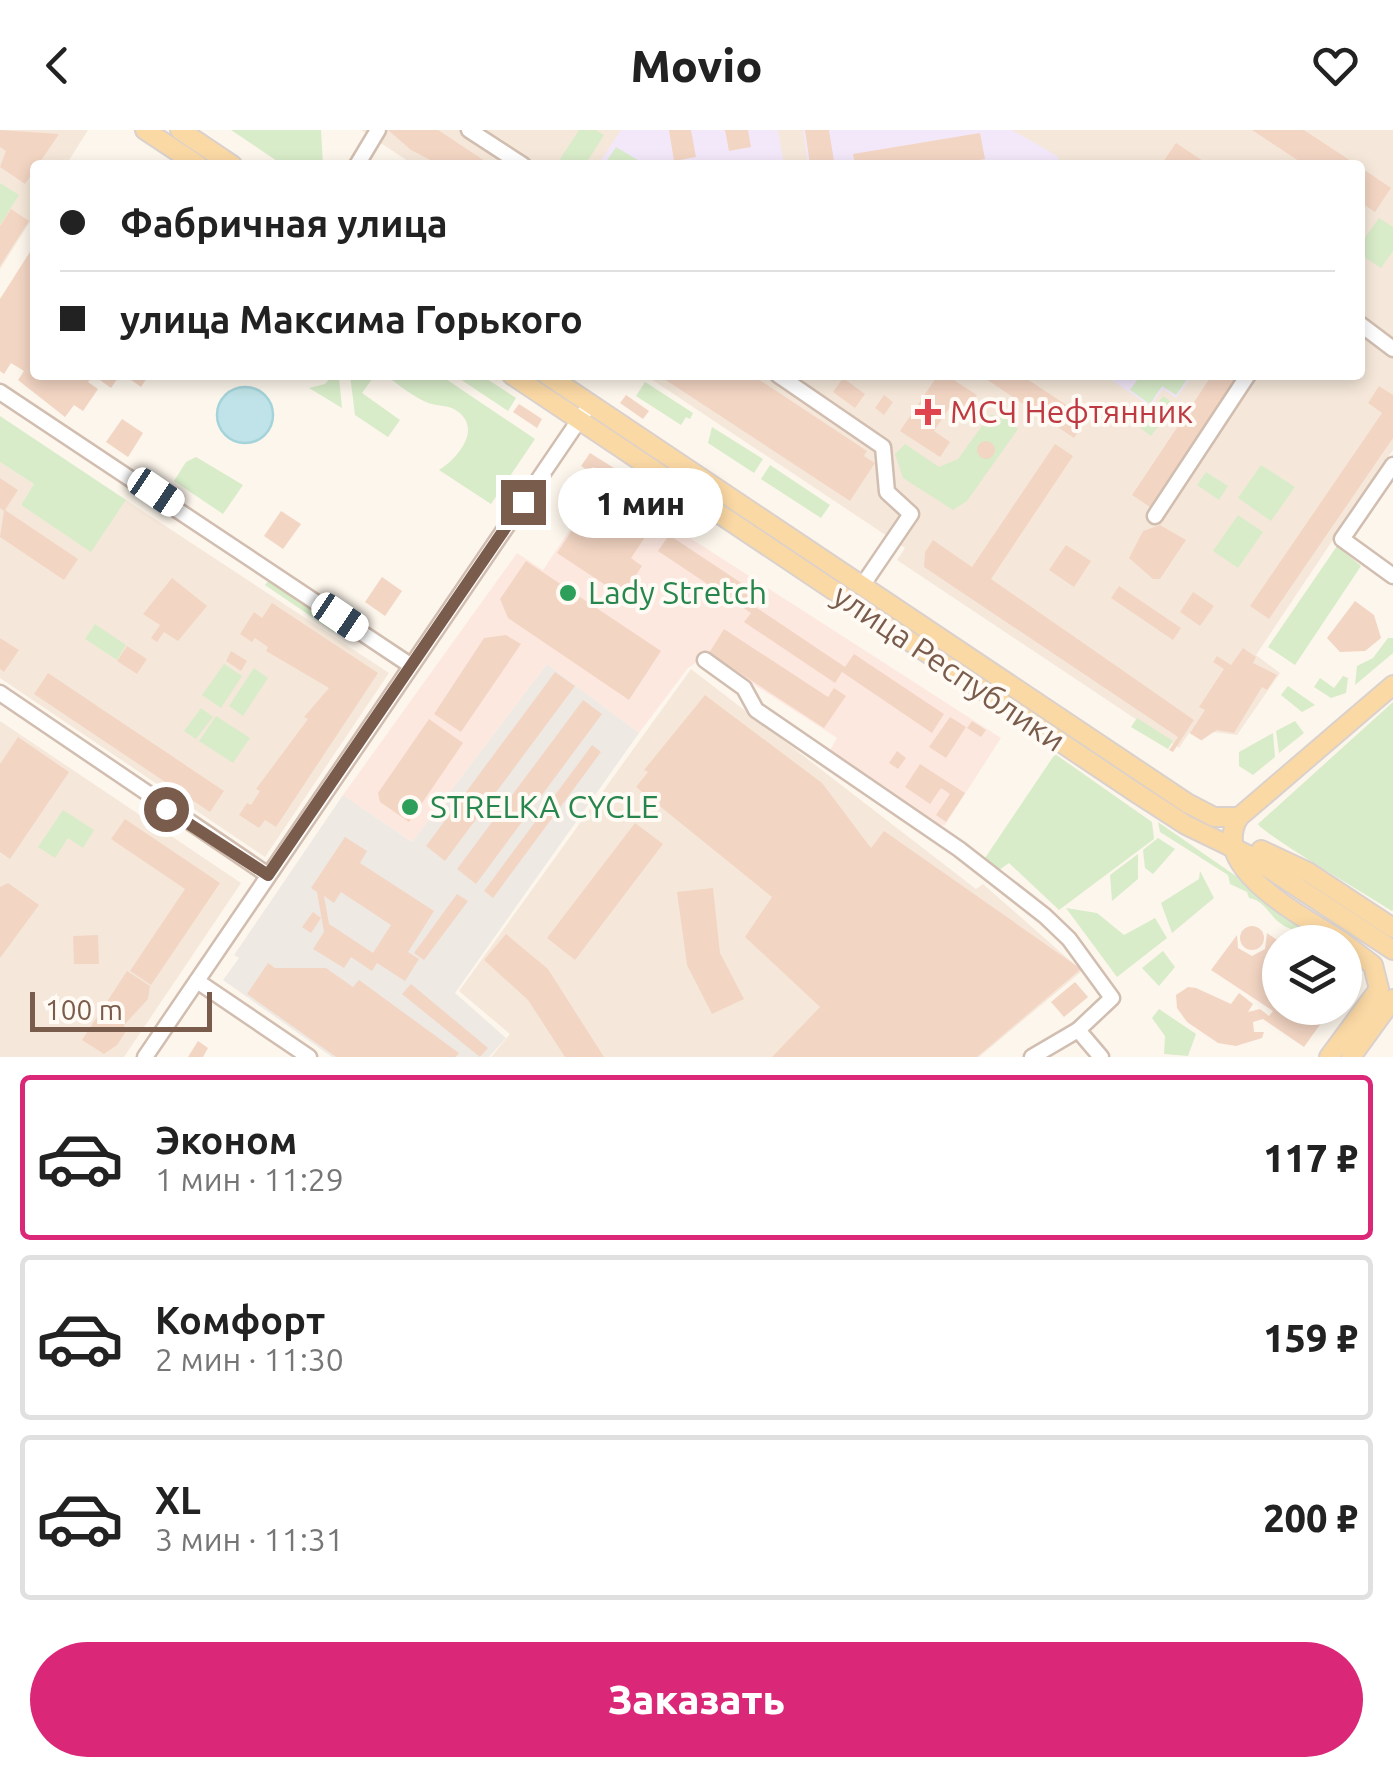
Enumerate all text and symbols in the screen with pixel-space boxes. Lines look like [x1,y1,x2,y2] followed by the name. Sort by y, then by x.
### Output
[30,38,85,93] icon: back
[1308,38,1363,93] icon: heart
[630,40,763,91] text: Movio
[120,202,448,244] text: Фабричная улица
[120,298,583,340] text: улица Максима Горького
[950,393,1193,429] place label: МСЧ Нефтянник
[915,399,941,425] marker: МСЧ Нефтянник
[123,463,189,521] car
[558,467,723,537] callout: 1 мин
[501,480,546,525] route end
[596,485,685,521] text: 1 мин
[588,574,767,610] place label: Lady Stretch
[827,576,1072,758] street label: улица Республики
[557,582,579,604] marker: Lady Stretch
[307,588,373,646] car
[144,787,189,832] route start
[430,788,659,824] place label: STRELKA CYCLE
[399,796,421,818] marker: STRELKA CYCLE
[1262,925,1362,1025] map controls
[1262,925,1362,1025] button: layers
[30,987,212,1031] scale bar
[45,994,123,1025] text: 100 m
[35,1113,125,1203] icon: car
[155,1119,297,1161] text: Эконом
[1263,1137,1358,1179] text: 117 ₽
[155,1161,344,1197] text: 1 мин · 11:29
[35,1293,125,1383] icon: car
[155,1299,325,1341] text: Комфорт
[1263,1317,1358,1359] text: 159 ₽
[155,1341,344,1377] text: 2 мин · 11:30
[35,1473,125,1563] icon: car
[155,1479,201,1521] text: XL
[1263,1497,1358,1539] text: 200 ₽
[155,1521,344,1557] text: 3 мин · 11:31
[30,1642,1363,1757] button: Заказать

